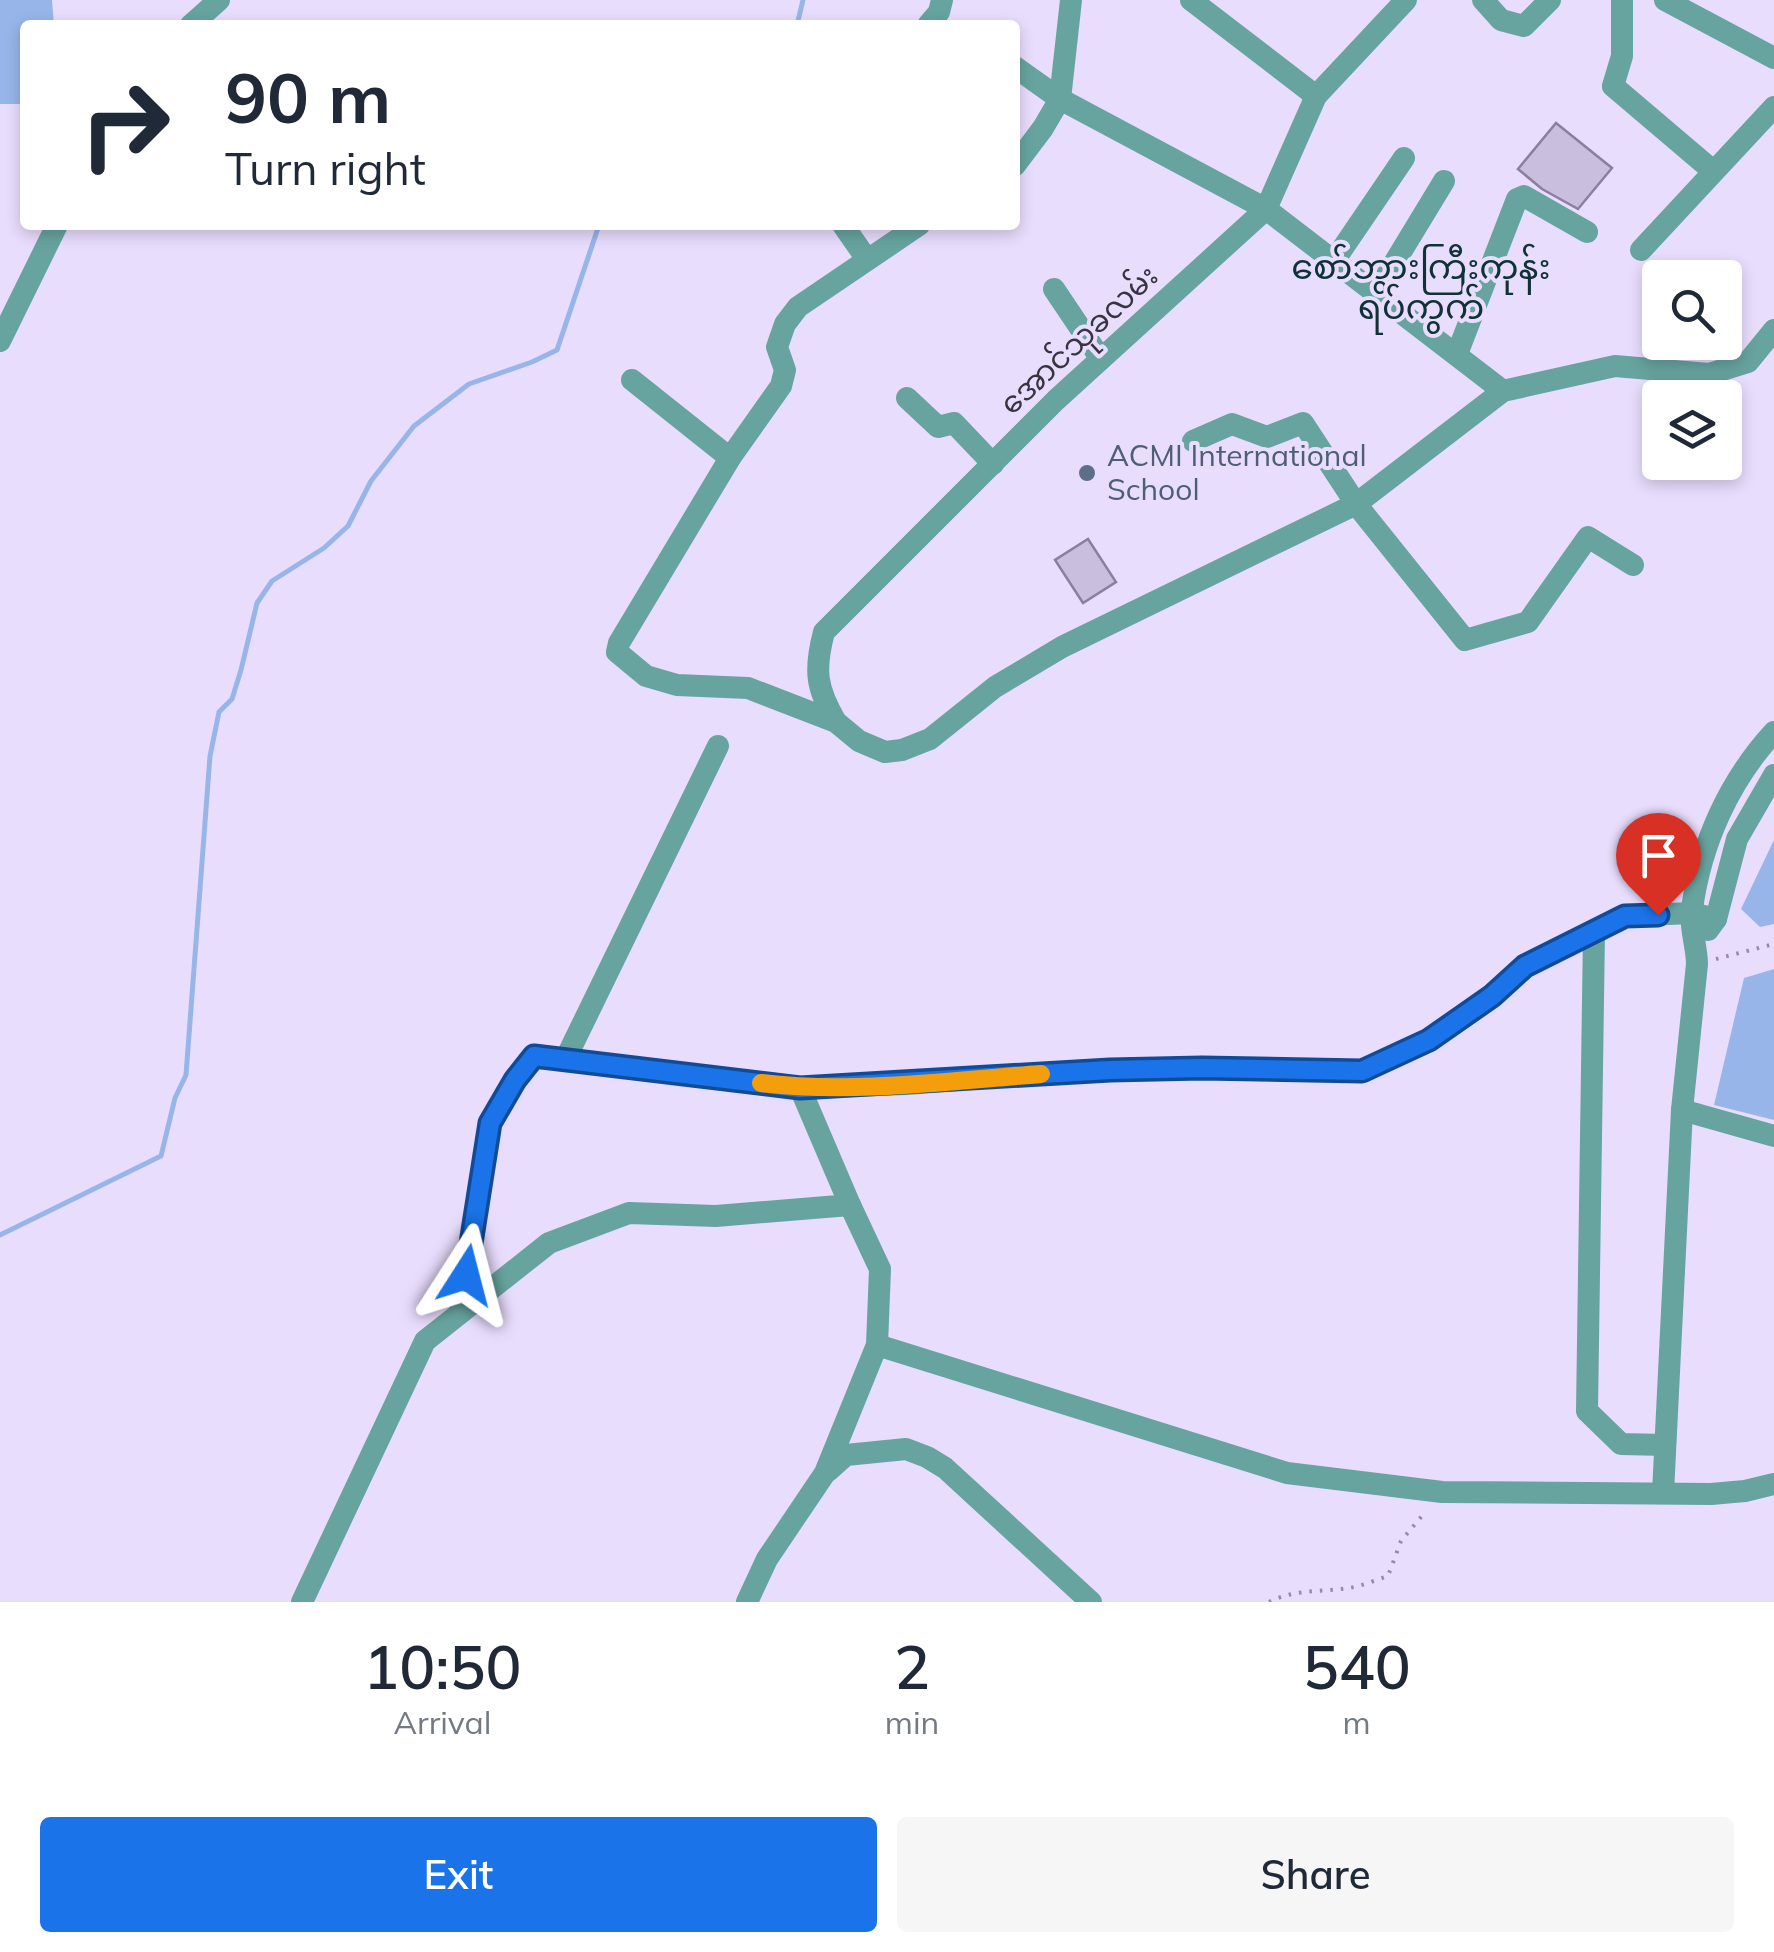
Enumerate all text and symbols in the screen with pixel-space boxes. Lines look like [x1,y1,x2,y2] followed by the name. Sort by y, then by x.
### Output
[225,53,391,141] text: 90 m
[60,60,190,190] icon: right
[225,140,426,196] text: Turn right
[1291,243,1551,335] district label: စော်ဘွားကြီးကုန်း ရပ်ကွက်
[990,255,1170,427] street label: အောင်သုခလမ်း
[1642,260,1742,480] map controls
[1642,260,1742,360] button: search
[1642,380,1742,480] button: layers
[1107,436,1367,508] place label: ACMI International School
[1076,462,1098,484] marker: ACMI International School
[1616,813,1701,916] pin
[1631,828,1686,883] icon: arrive
[414,1223,518,1327] position arrow
[363,1629,522,1704] text: 10:50
[894,1629,930,1704] text: 2
[1303,1629,1411,1704] text: 540
[394,1702,491,1742] text: Arrival
[885,1702,939,1742] text: min
[1343,1702,1371,1742] text: m
[40,1817,877,1932] button: Exit
[897,1817,1734,1932] button: Share

